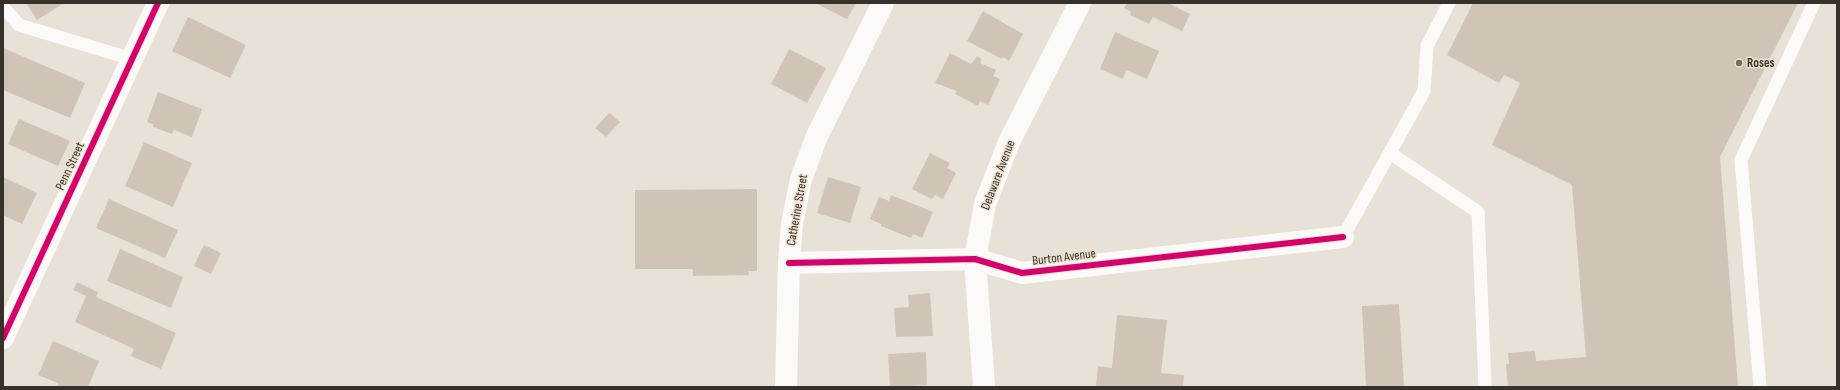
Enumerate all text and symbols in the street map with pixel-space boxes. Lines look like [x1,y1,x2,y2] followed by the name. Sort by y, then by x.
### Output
[1747,55,1774,71] place label: Roses
[1734,58,1744,68] marker: Roses
[977,138,1019,212] street label: Delaware Avenue
[52,139,88,193] street label: Penn Street
[783,173,811,247] street label: Catherine Street
[1031,245,1097,269] street label: Burton Avenue

